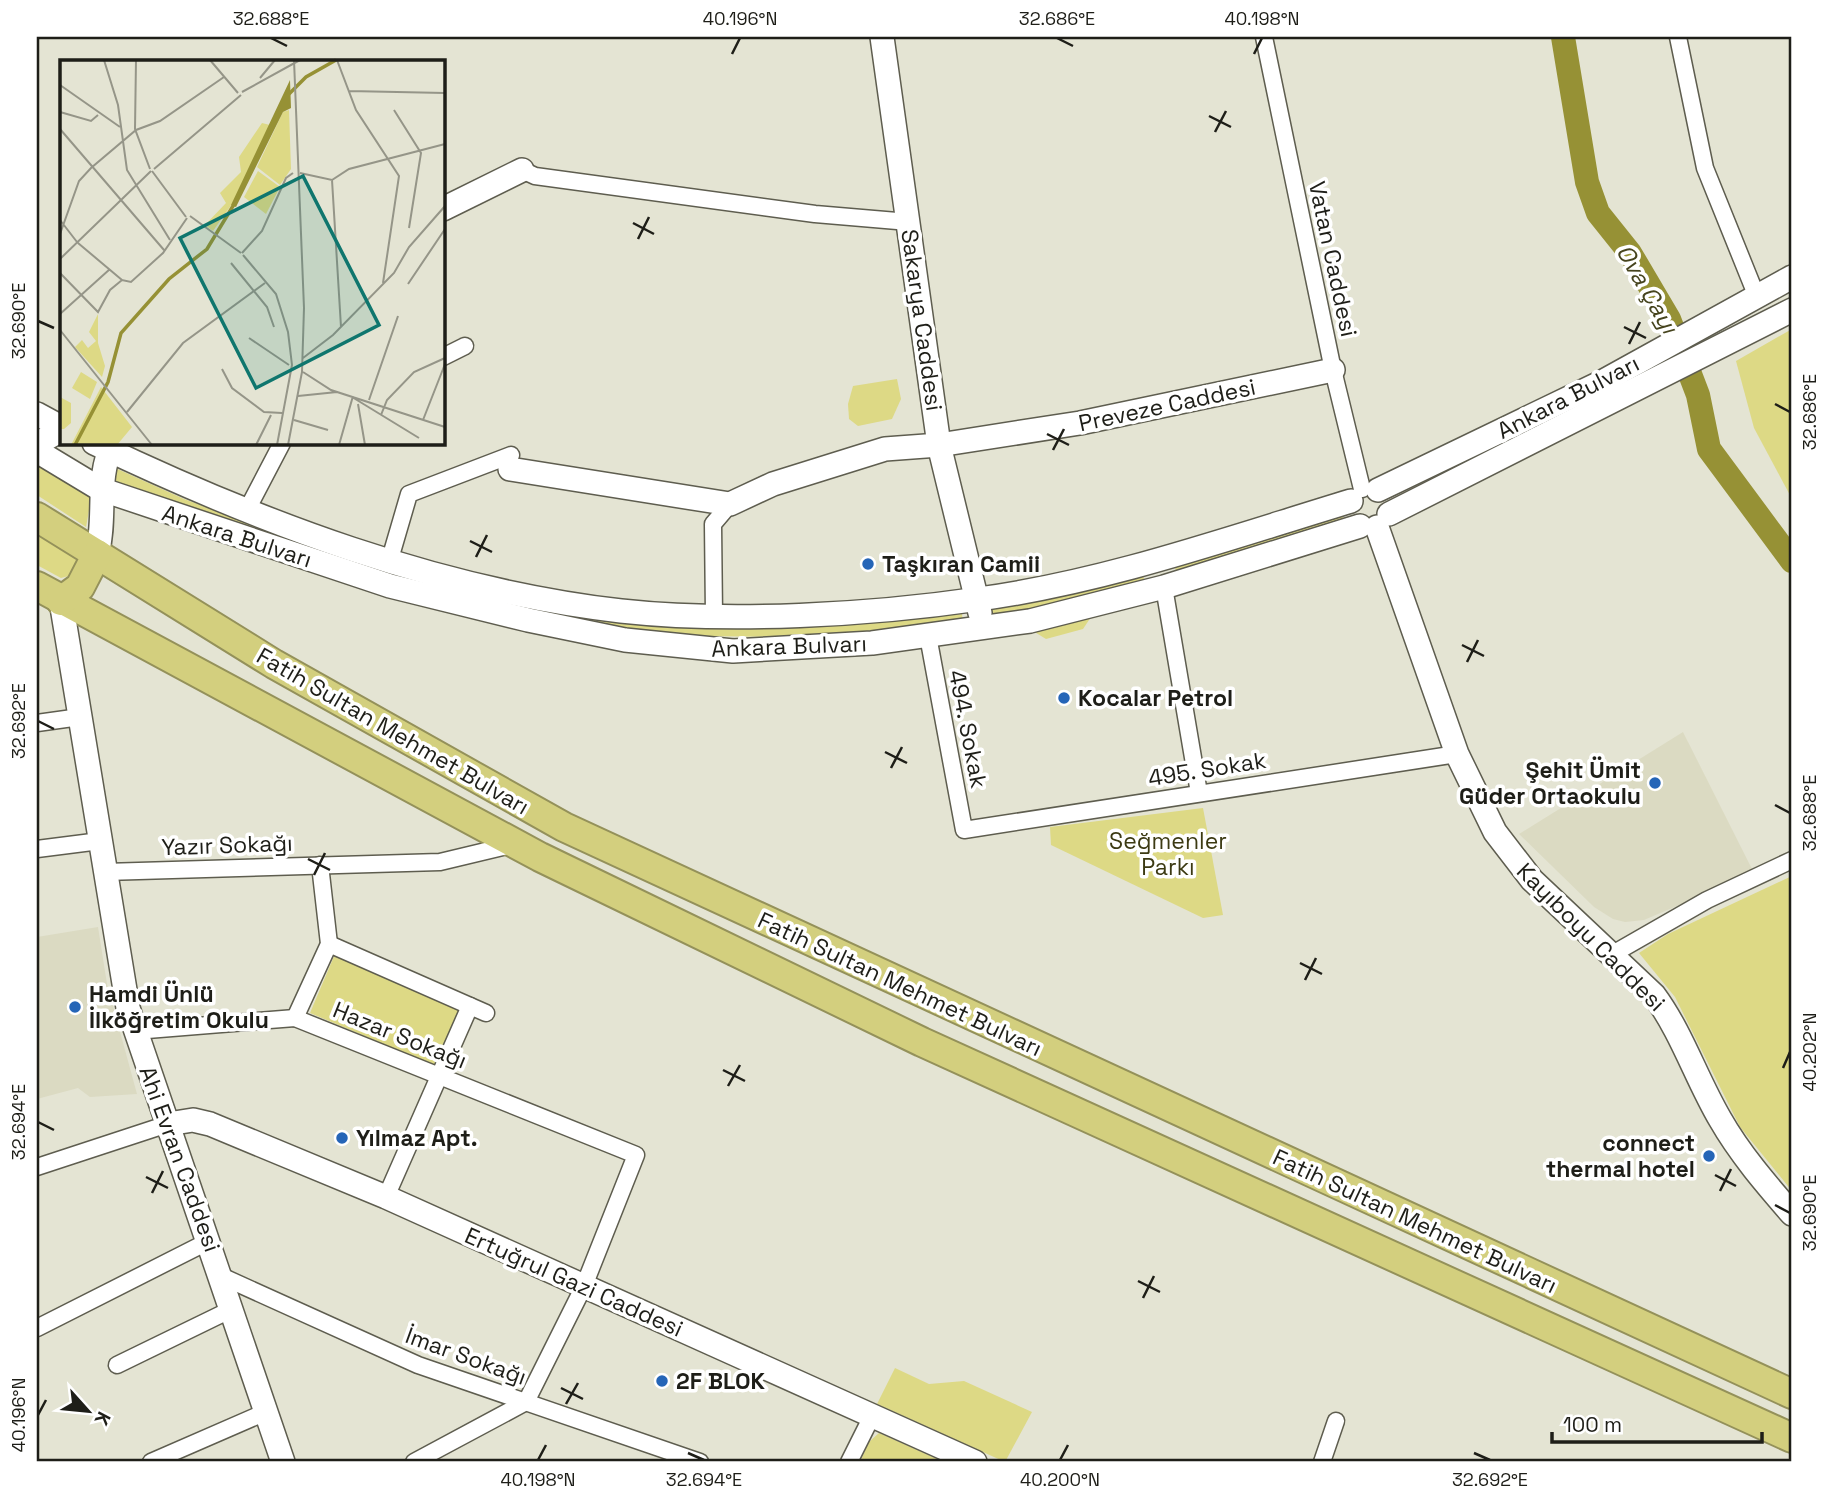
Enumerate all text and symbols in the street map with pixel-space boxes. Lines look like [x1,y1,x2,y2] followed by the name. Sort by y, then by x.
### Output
[233,7,309,30] text: 32.688°E
[703,7,777,30] text: 40.196°N
[1019,7,1095,30] text: 32.686°E
[1225,7,1299,30] text: 40.198°N
[60,60,444,444] inset map
[1302,178,1364,340] street label: Vatan Caddesi
[894,227,950,413] street label: Sakarya Caddesi
[1609,239,1686,340] water label: Ova Çayı
[7,283,30,359] text: 32.690°E
[1492,348,1644,446] street label: Ankara Bulvarı
[1076,372,1258,438] street label: Preveze Caddesi
[1798,374,1821,450] text: 32.686°E
[158,498,316,574] street label: Ankara Bulvarı
[882,549,1040,579] place label: Taşkıran Camii
[860,556,876,572] marker: Taşkıran Camii
[711,628,867,664] street label: Ankara Bulvarı
[251,640,535,822] street label: Fatih Sultan Mehmet Bulvarı
[942,667,994,791] street label: 494. Sokak
[7,683,30,759] text: 32.692°E
[1078,683,1233,713] place label: Kocalar Petrol
[1056,690,1072,706] marker: Kocalar Petrol
[1146,745,1268,793] street label: 495. Sokak
[1459,755,1641,811] place label: Şehit Ümit Güder Ortaokulu
[1647,775,1663,791] marker: Şehit Ümit Güder Ortaokulu
[1798,775,1821,851] text: 32.688°E
[1109,826,1227,882] park label: Seğmenler Parkı
[161,828,293,862] street label: Yazır Sokağı
[1510,856,1672,1018] street label: Kayıboyu Caddesi
[753,905,1047,1063] street label: Fatih Sultan Mehmet Bulvarı
[89,979,269,1035] place label: Hamdi Ünlü İlköğretim Okulu
[329,995,471,1075] street label: Hazar Sokağı
[67,999,83,1015] marker: Hamdi Ünlü İlköğretim Okulu
[1798,1012,1821,1092] text: 40.202°N
[132,1062,228,1256] street label: Ahi Evran Caddesi
[7,1084,30,1160] text: 32.694°E
[356,1123,478,1153] place label: Yılmaz Apt.
[1546,1128,1695,1184] place label: connect thermal hotel
[334,1130,350,1146] marker: Yılmaz Apt.
[1268,1142,1562,1300] street label: Fatih Sultan Mehmet Bulvarı
[1701,1148,1717,1164] marker: connect thermal hotel
[1798,1175,1821,1251] text: 32.690°E
[460,1220,688,1344] street label: Ertuğrul Gazi Caddesi
[401,1320,531,1392] street label: İmar Sokağı
[676,1366,766,1396] place label: 2F BLOK
[654,1373,670,1389] marker: 2F BLOK
[52,1376,122,1446] north arrow
[7,1378,30,1452] text: 40.196°N
[1552,1401,1762,1445] scale bar
[89,1408,117,1430] text: K
[1563,1411,1622,1438] text: 100 m
[501,1468,575,1491] text: 40.198°N
[666,1468,742,1491] text: 32.694°E
[1020,1468,1100,1491] text: 40.200°N
[1452,1468,1528,1491] text: 32.692°E

